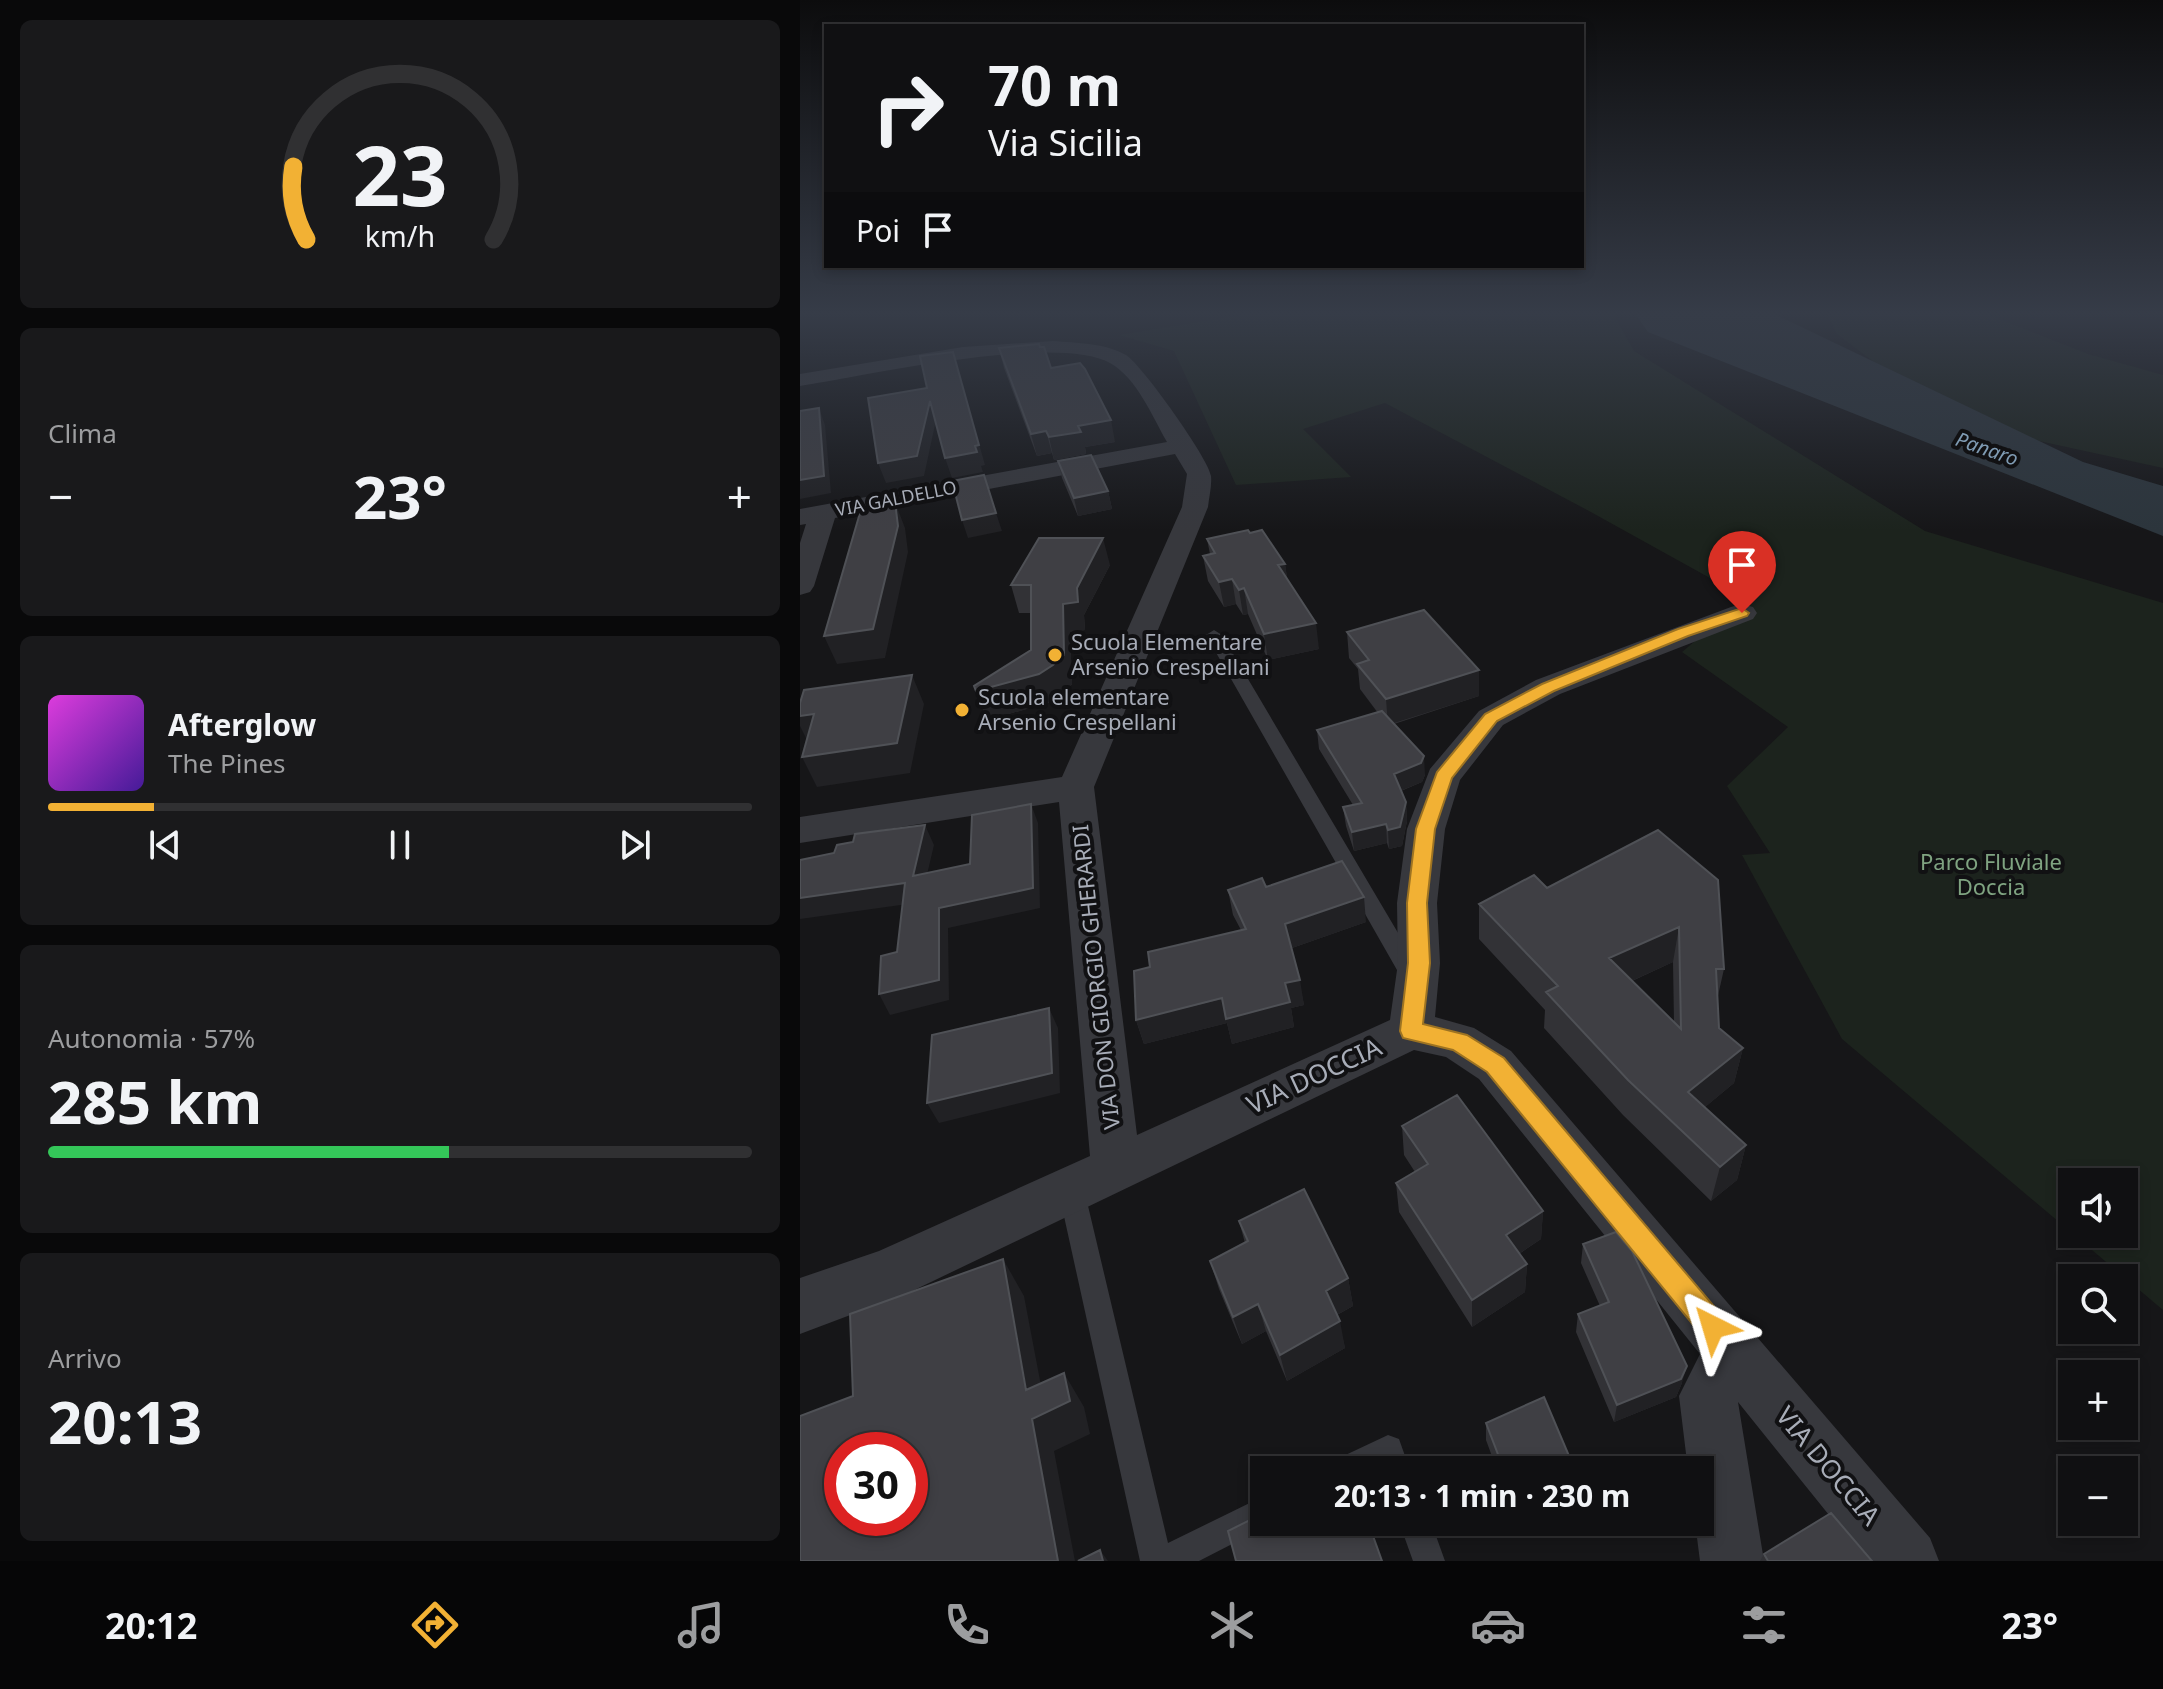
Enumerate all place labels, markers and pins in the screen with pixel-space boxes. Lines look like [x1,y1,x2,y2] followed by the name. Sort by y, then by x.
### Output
[1708,531,1776,613] pin
[1071,626,1270,681] place label: Scuola Elementare Arsenio Crespellani
[1046,646,1064,664] marker: Scuola Elementare Arsenio Crespellani
[978,681,1177,736] place label: Scuola elementare Arsenio Crespellani
[953,701,971,719] marker: Scuola elementare Arsenio Crespellani

